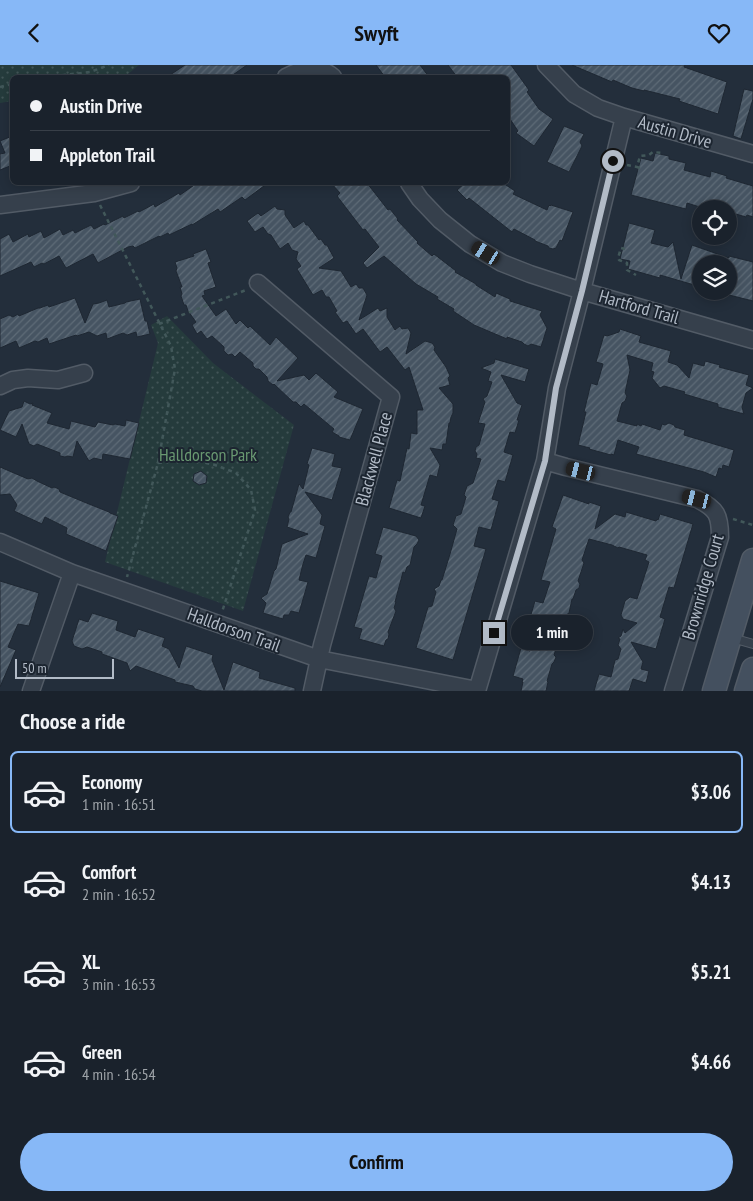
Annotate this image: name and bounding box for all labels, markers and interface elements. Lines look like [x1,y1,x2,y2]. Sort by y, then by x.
icon: back [20,19,48,47]
text: Swyft [354,19,399,47]
icon: heart [705,19,733,47]
text: Austin Drive [60,94,142,118]
street label: Austin Drive [636,110,715,153]
text: Appleton Trail [60,143,155,167]
route start [602,150,624,172]
map controls [692,200,737,300]
button: locate [692,200,737,245]
car [469,239,502,267]
button: layers [692,255,737,300]
street label: Hartford Trail [596,284,683,329]
street label: Blackwell Place [350,409,397,508]
park label: Halldorson Park [159,443,257,466]
car [564,460,597,482]
car [680,488,713,510]
street label: Brownridge Court [676,531,729,642]
street label: Halldorson Trail [184,602,285,657]
callout: 1 min [512,615,594,651]
route end [483,622,505,644]
text: 1 min [536,622,568,642]
scale bar [15,656,114,679]
text: 50 m [22,659,47,677]
text: Choose a ride [20,707,125,735]
icon: car [22,770,67,815]
text: Economy [82,770,142,794]
text: $3.06 [691,780,731,804]
text: 1 min · 16:51 [82,794,156,814]
icon: car [22,860,67,905]
text: Comfort [82,860,136,884]
text: $4.13 [691,870,731,894]
text: 2 min · 16:52 [82,884,156,904]
icon: car [22,950,67,995]
text: XL [82,950,100,974]
text: $5.21 [691,960,731,984]
text: 3 min · 16:53 [82,974,156,994]
icon: car [22,1040,67,1085]
text: Green [82,1040,122,1064]
text: $4.66 [691,1050,731,1074]
text: 4 min · 16:54 [82,1064,156,1084]
button: Confirm [20,1133,733,1191]

